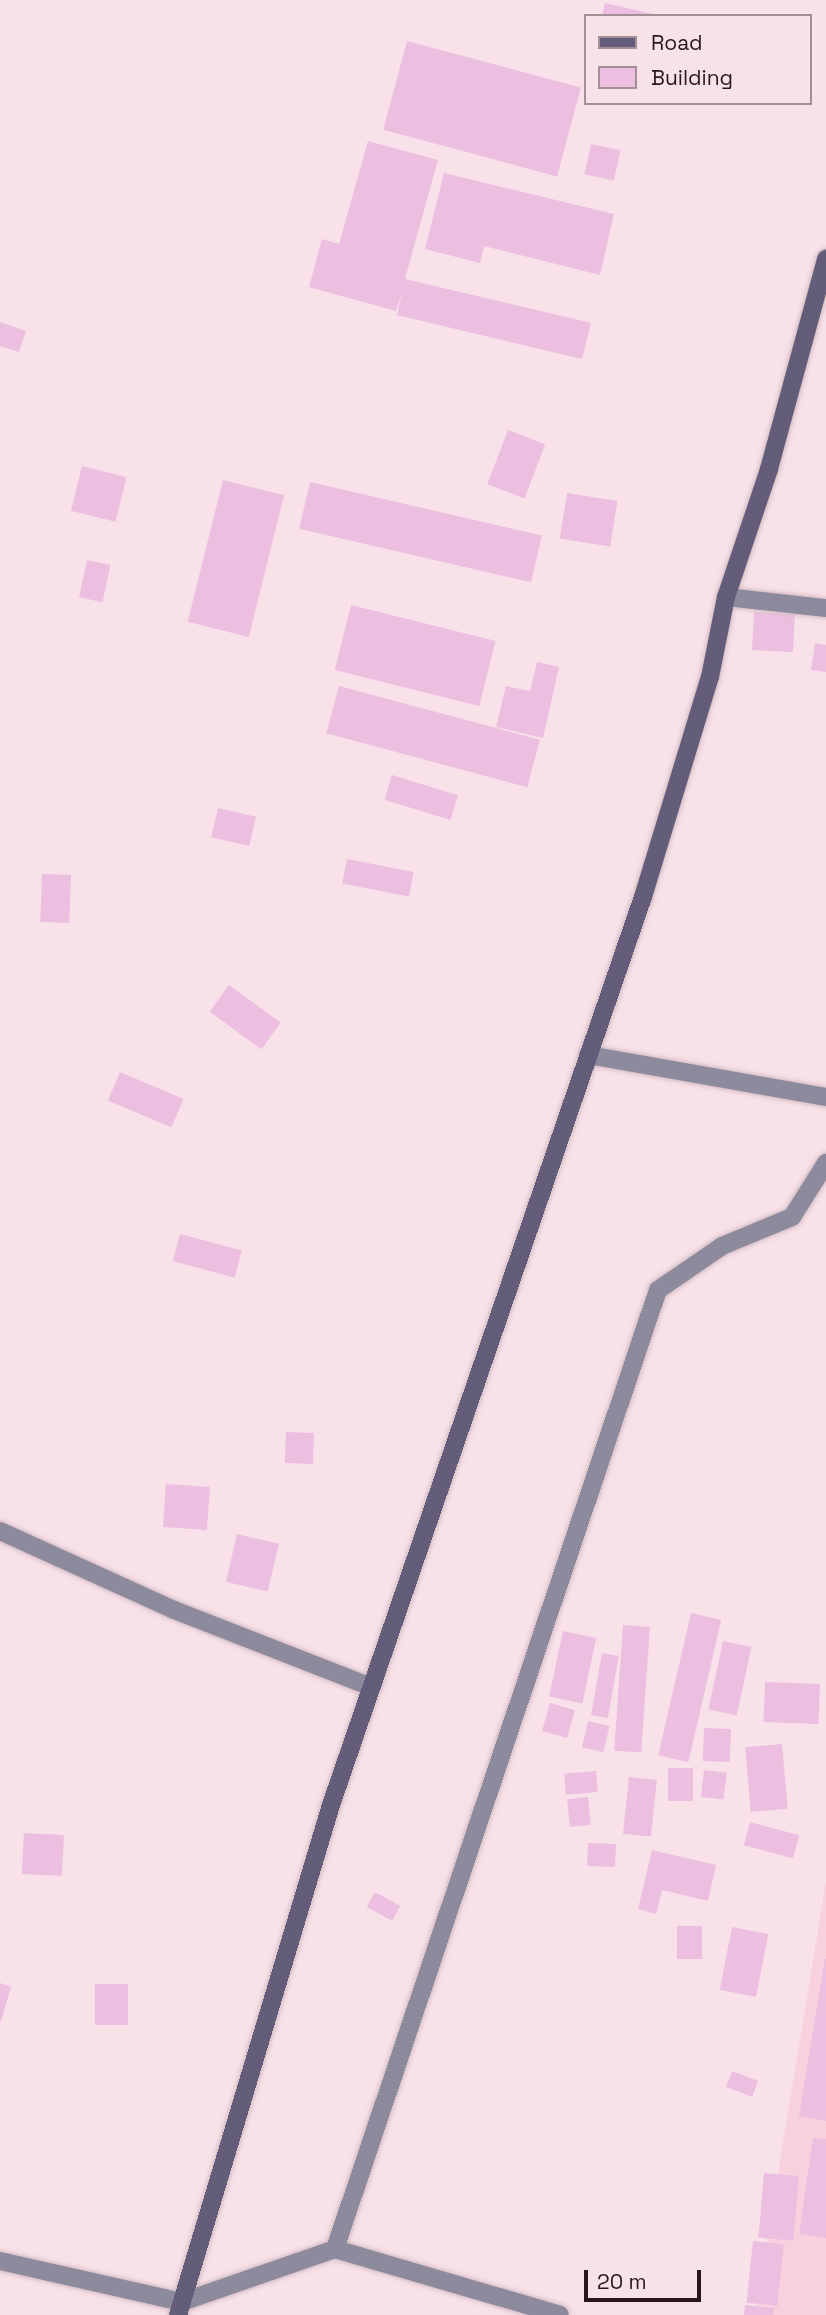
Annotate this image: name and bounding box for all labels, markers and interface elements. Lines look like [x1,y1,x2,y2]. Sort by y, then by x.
legend [584,14,812,105]
text: Road [651,29,703,56]
text: Building [651,64,733,91]
scale bar [588,2256,705,2300]
text: 20 m [597,2268,647,2295]

